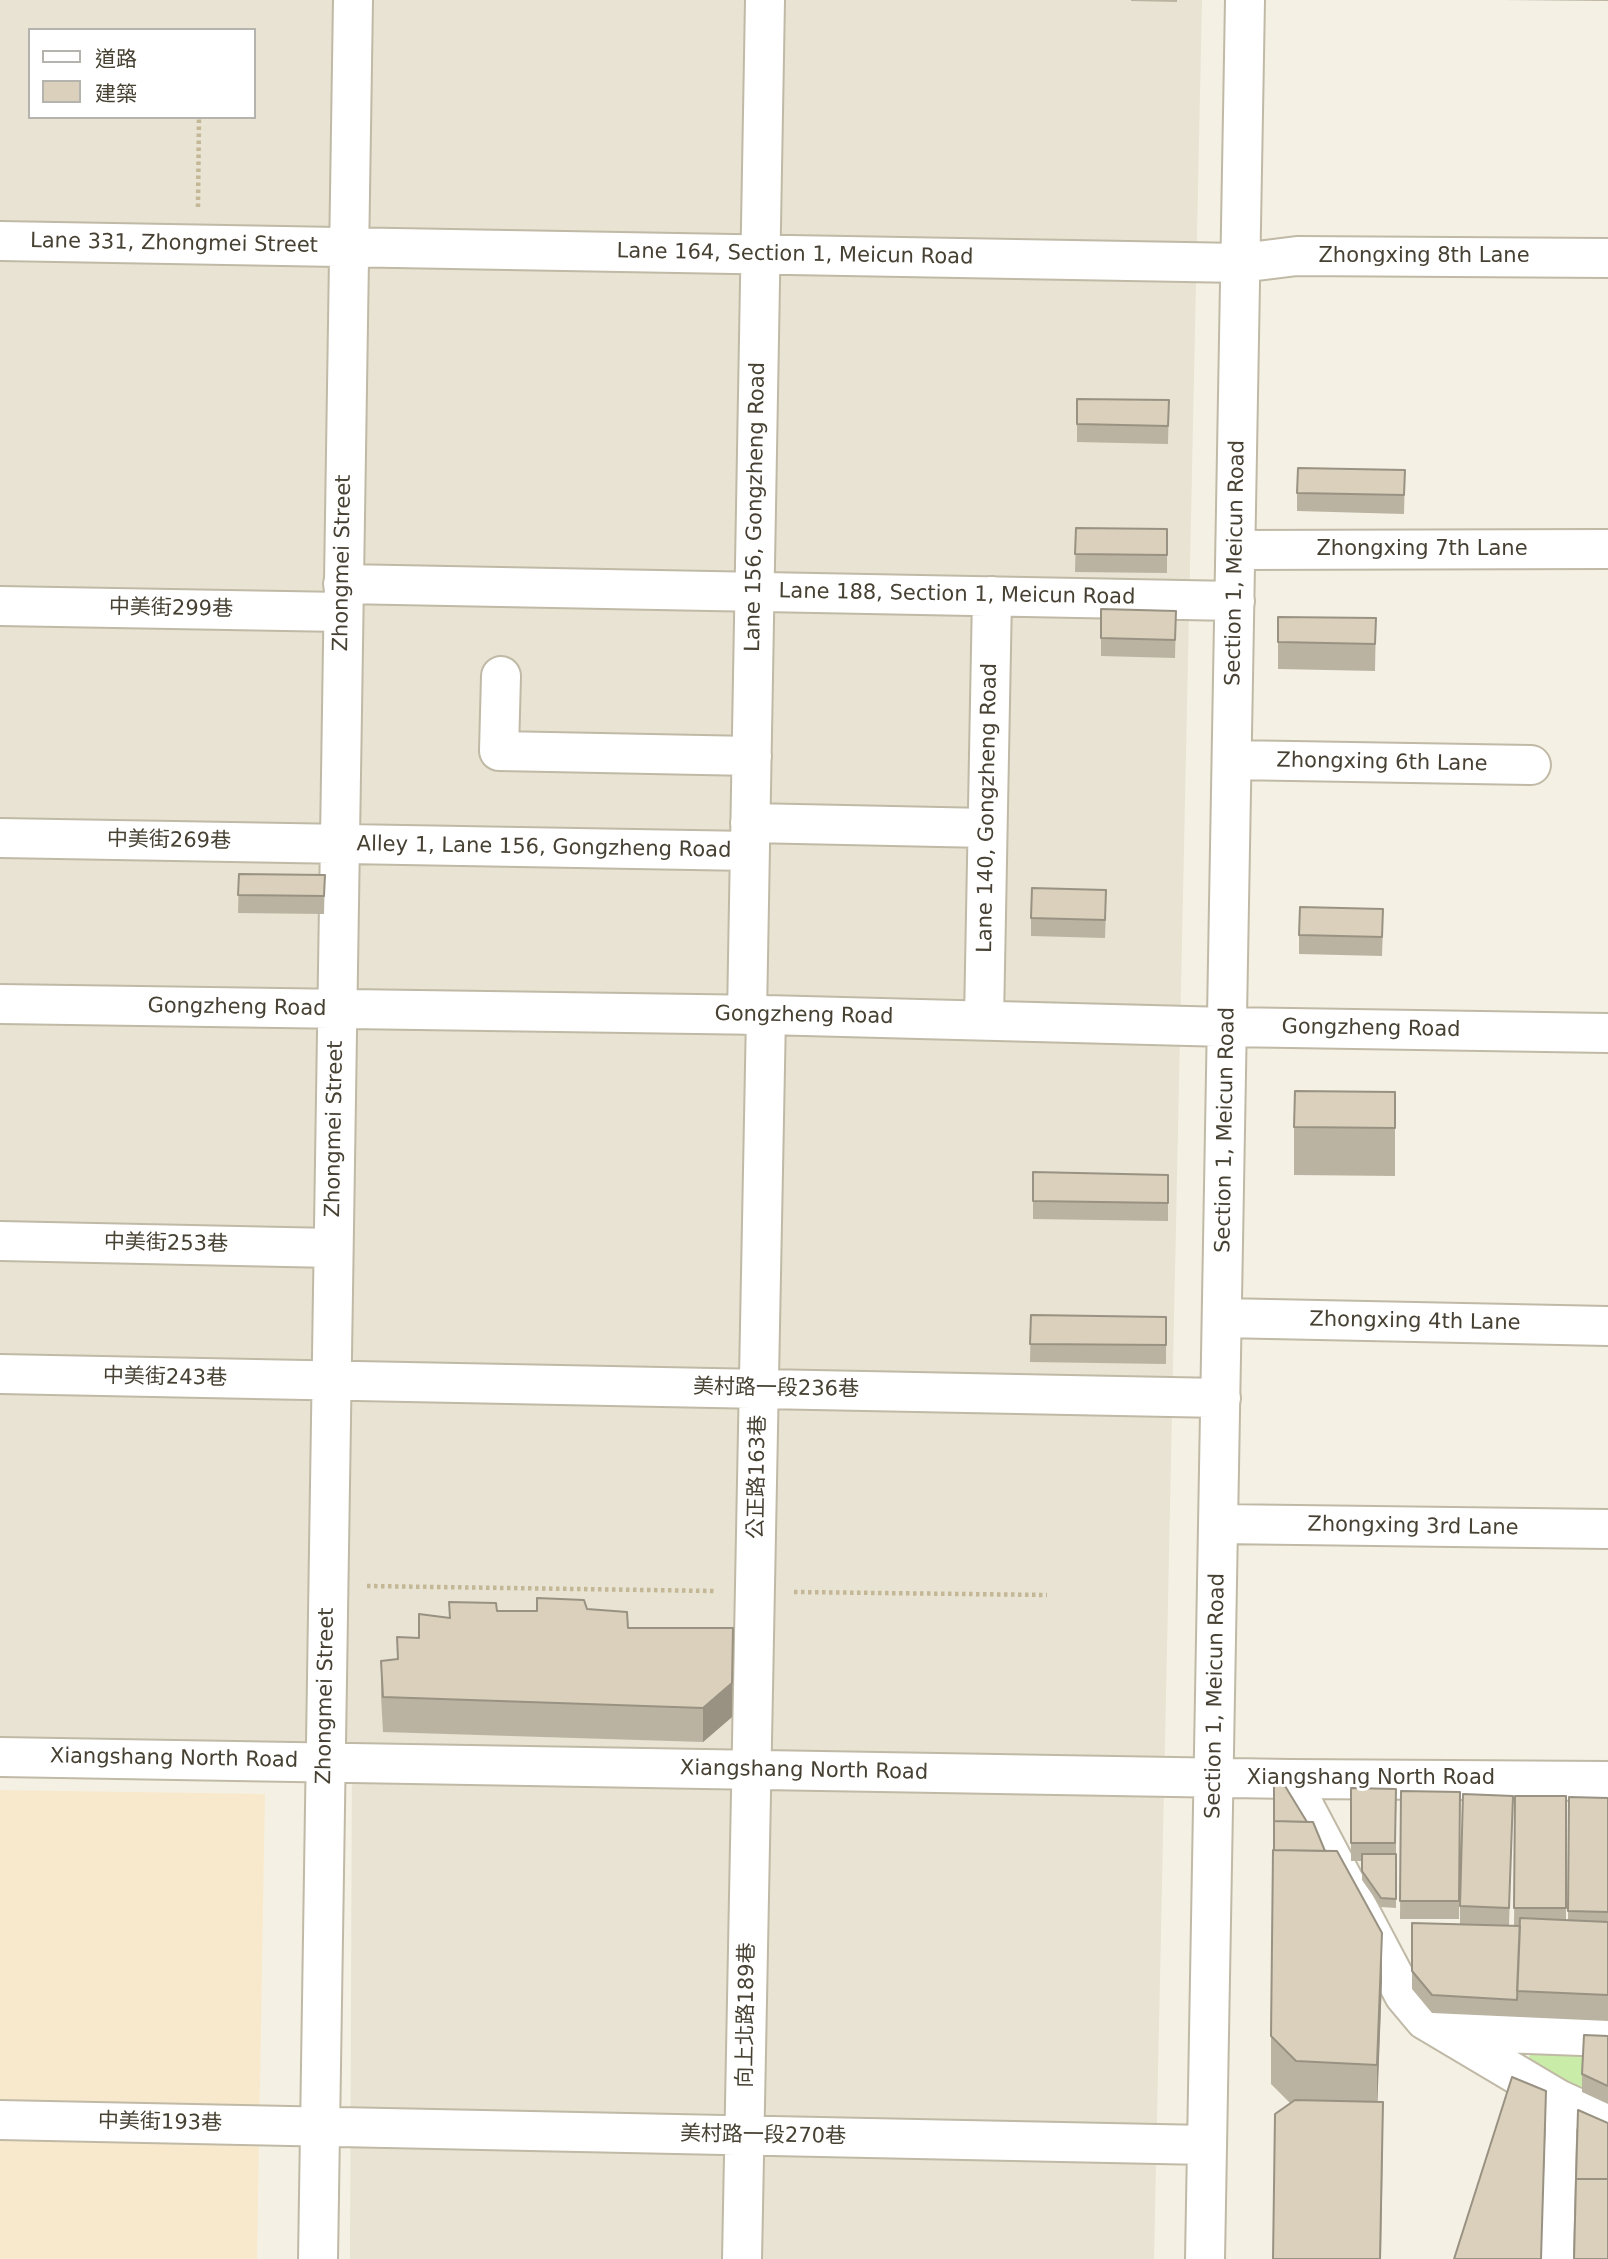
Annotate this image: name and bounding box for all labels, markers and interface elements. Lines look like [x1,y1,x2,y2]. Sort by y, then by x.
legend [28,28,256,119]
text: 道路 [95,47,137,71]
text: 建築 [95,82,137,106]
street label: Lane 331, Zhongmei Street [30,229,318,259]
street label: Lane 164, Section 1, Meicun Road [616,239,974,271]
street label: Zhongxing 8th Lane [1318,244,1530,270]
street label: Lane 156, Gongzheng Road [741,362,771,652]
street label: Section 1, Meicun Road [1221,440,1251,686]
street label: Zhongmei Street [329,474,357,652]
street label: Zhongxing 7th Lane [1316,537,1528,563]
street label: Lane 188, Section 1, Meicun Road [778,579,1136,611]
street label: 中美街299巷 [109,595,233,623]
street label: Lane 140, Gongzheng Road [973,663,1003,953]
street label: Zhongxing 6th Lane [1276,749,1488,777]
street label: 中美街269巷 [107,827,231,855]
street label: Alley 1, Lane 156, Gongzheng Road [356,832,732,864]
street label: Gongzheng Road [147,994,327,1022]
street label: Gongzheng Road [714,1002,894,1030]
street label: Section 1, Meicun Road [1211,1007,1241,1253]
street label: Gongzheng Road [1281,1015,1461,1043]
street label: Zhongmei Street [321,1040,349,1218]
street label: 中美街253巷 [104,1230,228,1258]
street label: Zhongxing 4th Lane [1309,1308,1521,1336]
street label: 中美街243巷 [103,1364,227,1392]
street label: 美村路一段236巷 [693,1375,859,1403]
street label: 公正路163巷 [744,1415,772,1539]
street label: Zhongxing 3rd Lane [1307,1513,1519,1541]
street label: Section 1, Meicun Road [1201,1573,1231,1819]
street label: Zhongmei Street [312,1607,340,1785]
street label: Xiangshang North Road [50,1744,298,1774]
street label: Xiangshang North Road [680,1756,928,1786]
street label: Xiangshang North Road [1247,1766,1495,1792]
street label: 向上北路189巷 [733,1942,761,2088]
street label: 中美街193巷 [98,2109,222,2137]
street label: 美村路一段270巷 [680,2122,846,2150]

